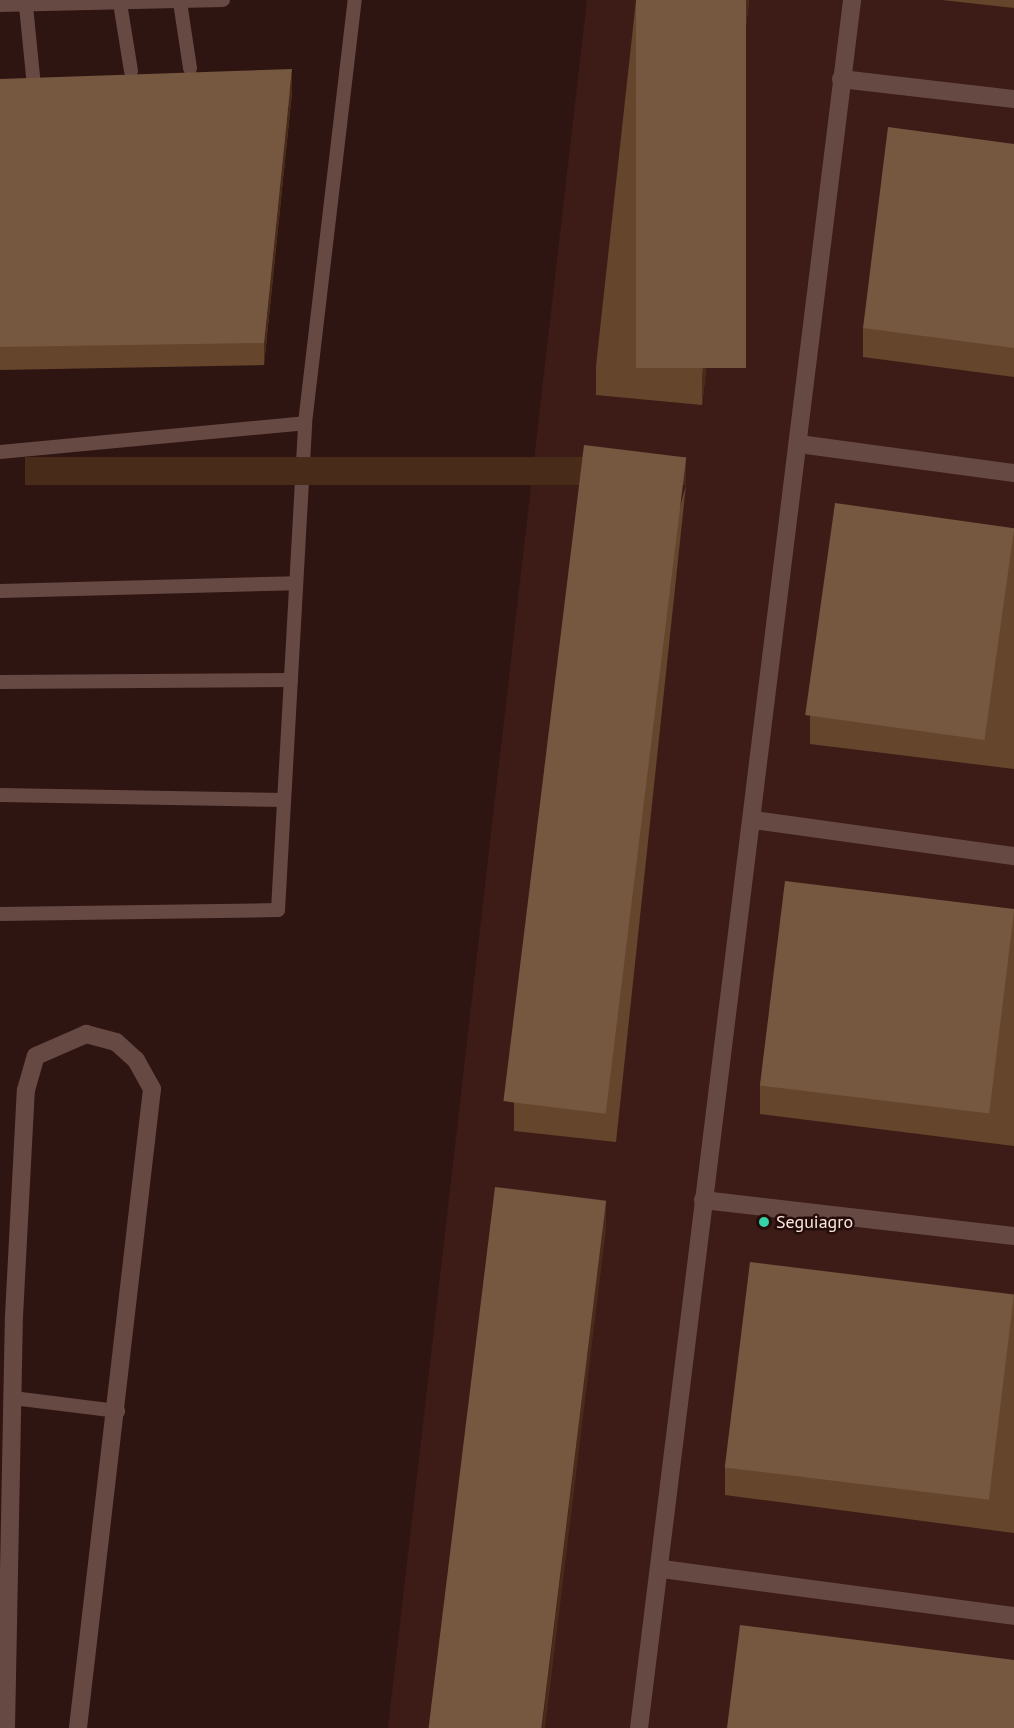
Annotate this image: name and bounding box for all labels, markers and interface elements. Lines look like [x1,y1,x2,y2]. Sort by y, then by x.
place label: Seguiagro [776,1211,853,1233]
marker: Seguiagro [757,1215,771,1229]

